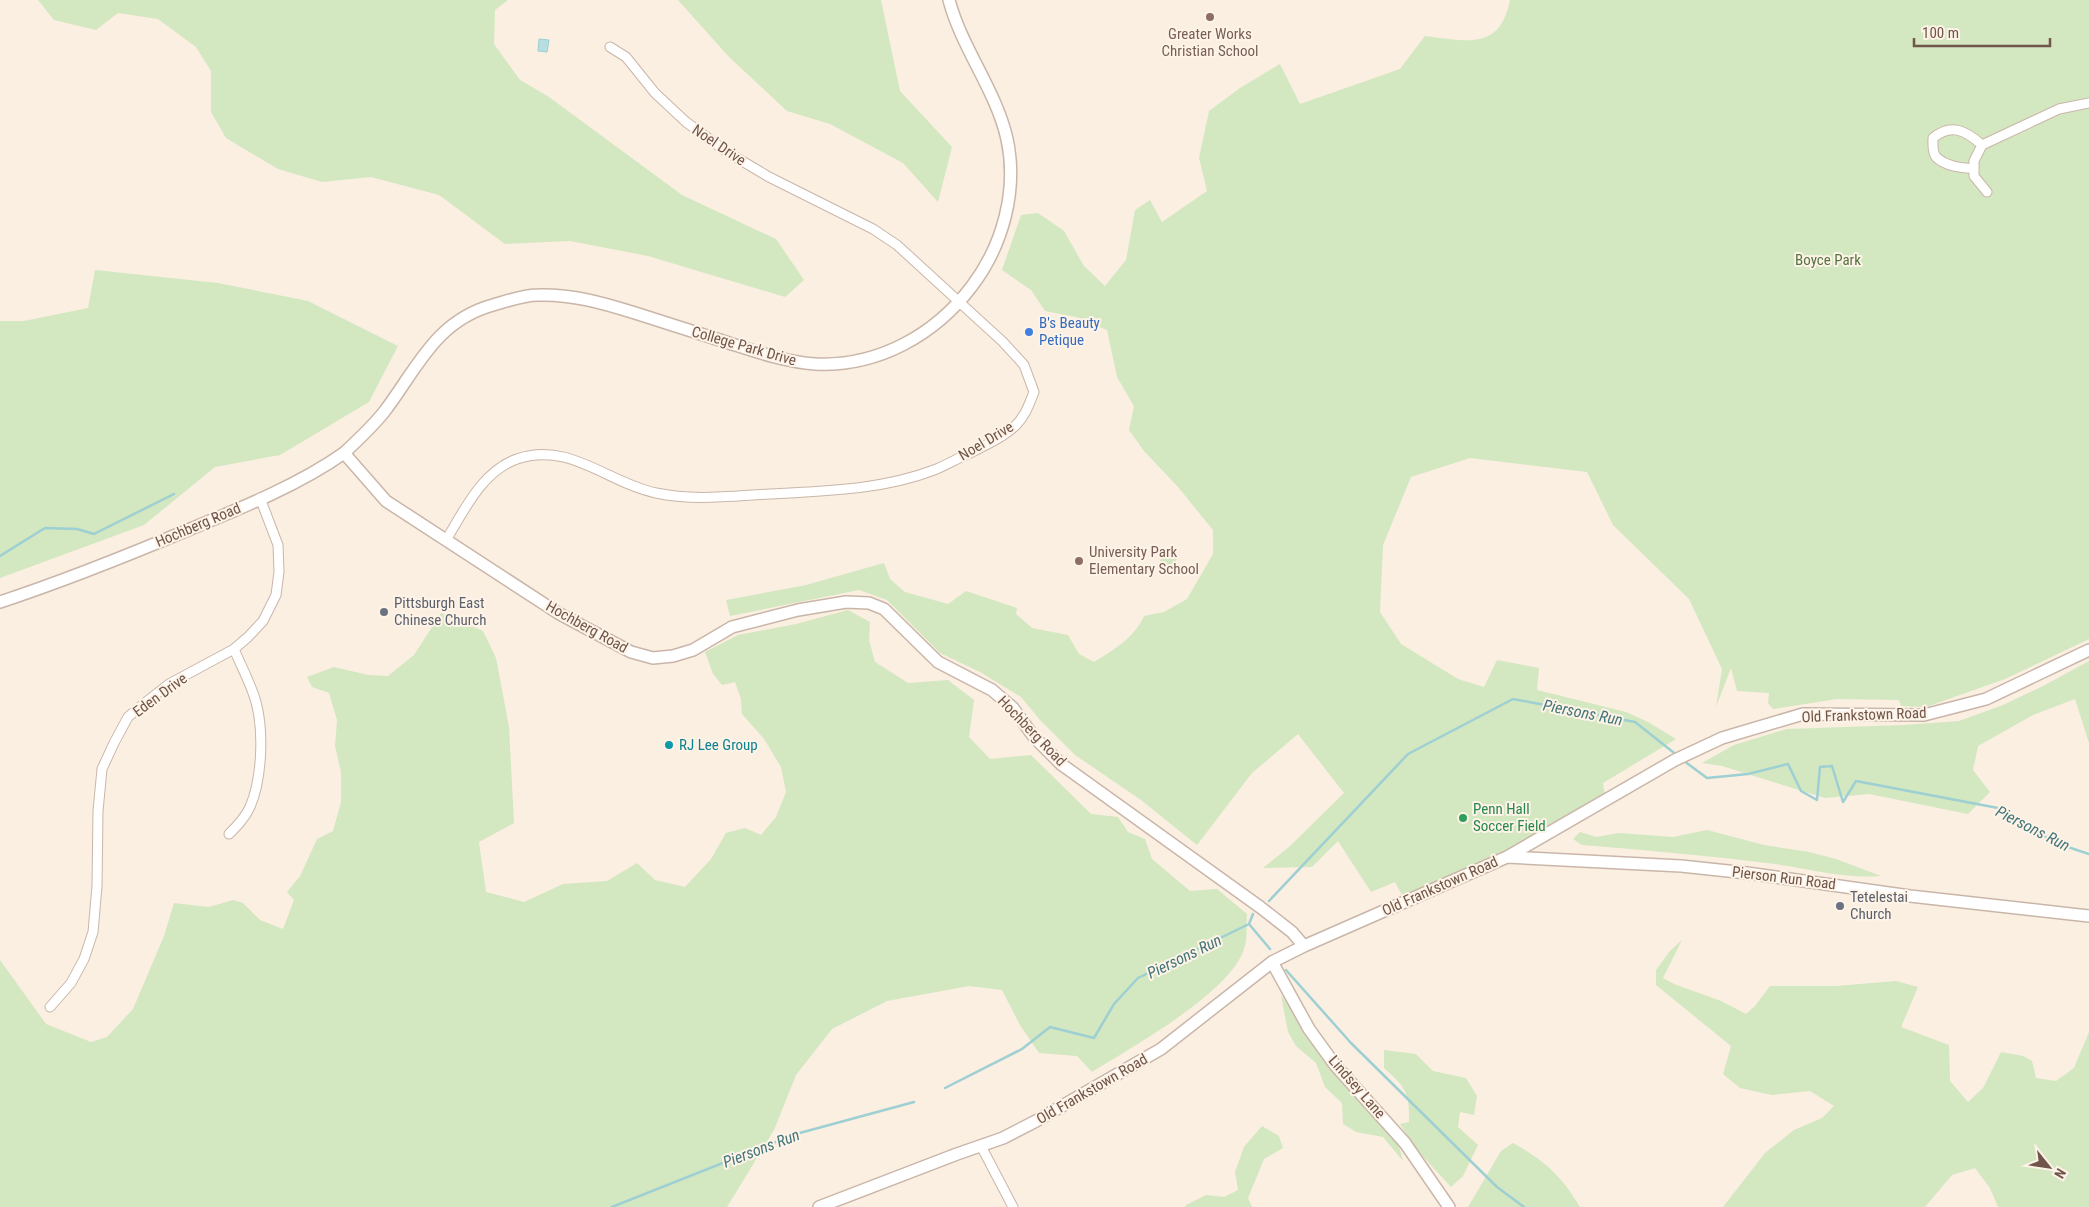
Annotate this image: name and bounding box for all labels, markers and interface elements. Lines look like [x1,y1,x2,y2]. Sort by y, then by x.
marker: Greater Works Christian School [1204,11,1216,23]
scale bar [1914,15,2050,47]
text: 100 m [1922,24,1959,42]
place label: Greater Works Christian School [1162,25,1258,60]
street label: Noel Drive [689,121,749,169]
park label: Boyce Park [1795,251,1861,269]
place label: B's Beauty Petique [1039,314,1100,349]
street label: College Park Drive [690,322,798,370]
marker: B's Beauty Petique [1023,326,1035,338]
street label: Noel Drive [955,418,1017,464]
street label: Hochberg Road [153,499,243,551]
place label: University Park Elementary School [1089,543,1199,578]
marker: University Park Elementary School [1073,555,1085,567]
place label: Pittsburgh East Chinese Church [394,594,486,629]
street label: Hochberg Road [543,597,631,657]
marker: Pittsburgh East Chinese Church [378,606,390,618]
street label: Eden Drive [129,669,191,721]
street label: Hochberg Road [994,692,1070,770]
water label: Piersons Run [1542,695,1624,729]
street label: Old Frankstown Road [1801,704,1927,726]
place label: RJ Lee Group [679,736,758,754]
marker: RJ Lee Group [663,739,675,751]
place label: Penn Hall Soccer Field [1473,800,1546,835]
water label: Piersons Run [1993,802,2073,855]
marker: Penn Hall Soccer Field [1457,812,1469,824]
street label: Old Frankstown Road [1379,852,1501,920]
street label: Pierson Run Road [1731,863,1837,893]
place label: Tetelestai Church [1850,888,1908,923]
marker: Tetelestai Church [1834,900,1846,912]
water label: Piersons Run [1144,930,1225,983]
street label: Old Frankstown Road [1033,1050,1151,1128]
street label: Lindsey Lane [1325,1052,1389,1122]
water label: Piersons Run [720,1125,802,1172]
north arrow [2024,1142,2074,1192]
text: N [2051,1166,2069,1181]

